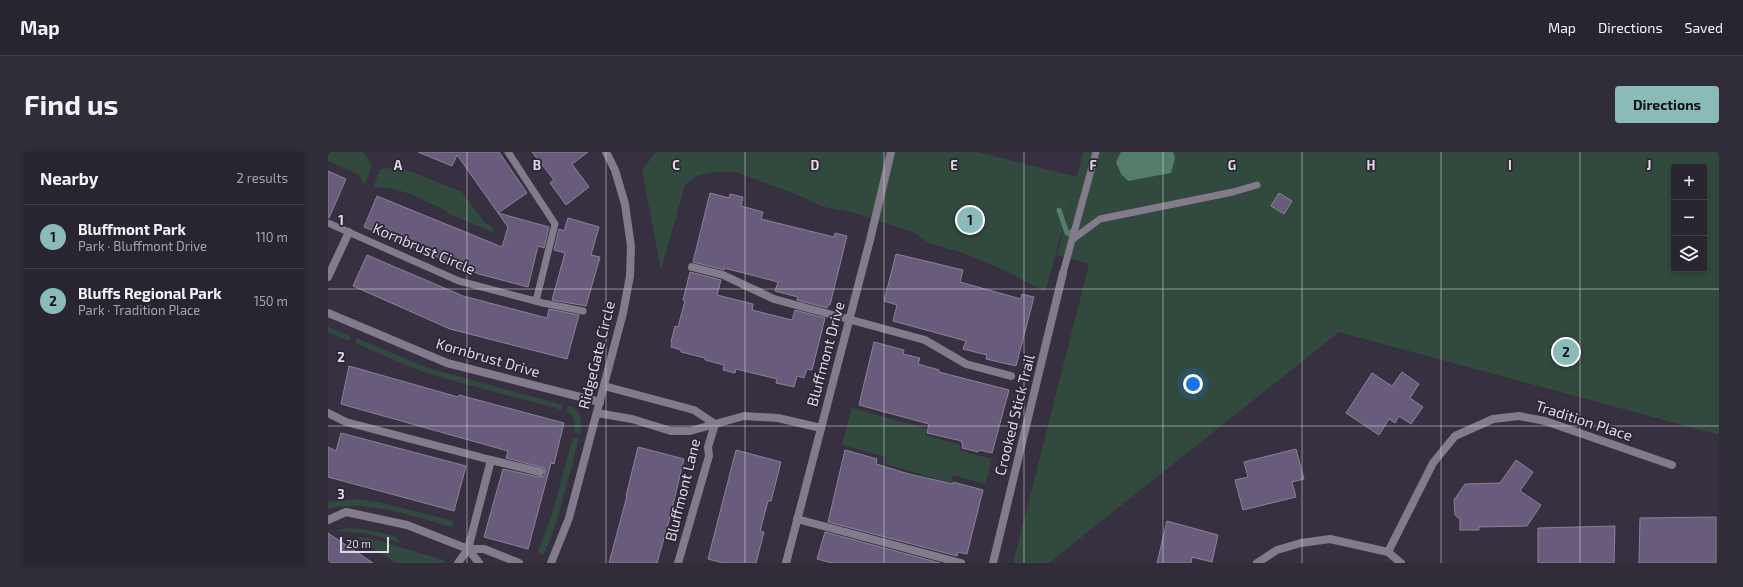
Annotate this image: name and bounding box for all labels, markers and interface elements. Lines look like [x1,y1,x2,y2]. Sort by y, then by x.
text: Map [20,16,60,39]
text: Map [1548,19,1576,36]
text: Directions [1598,19,1663,36]
text: Saved [1685,19,1723,36]
button: Directions [1615,86,1719,123]
text: Find us [24,87,118,121]
text: A [394,157,403,173]
text: B [533,157,541,173]
text: C [672,157,680,173]
text: D [811,157,820,173]
text: E [950,157,958,173]
text: F [1089,157,1097,173]
text: G [1228,157,1236,173]
text: H [1367,157,1376,173]
text: I [1508,157,1512,173]
text: J [1647,157,1651,173]
map controls [1671,164,1707,272]
button: + [1671,164,1707,200]
text: Nearby [40,168,98,188]
text: 2 results [236,170,288,186]
button: − [1671,200,1707,236]
pin: 1 [957,205,983,235]
text: 1 [338,212,344,228]
street label: Kornbrust Circle [370,218,478,278]
text: Bluffmont Park [78,220,186,238]
text: 1 [50,229,56,245]
text: 110 m [256,229,288,245]
button: layers [1671,236,1707,272]
text: Park · Bluffmont Drive [78,238,207,254]
text: Bluffs Regional Park [78,284,222,302]
text: 2 [49,293,57,309]
text: 150 m [254,293,288,309]
street label: RidgeGate Circle [574,299,618,411]
street label: Bluffmont Drive [802,299,848,408]
text: Park · Tradition Place [78,302,200,318]
street label: Kornbrust Drive [434,334,542,380]
pin: 2 [1553,337,1579,367]
text: 2 [337,349,345,365]
street label: Crooked Stick Trail [990,352,1038,477]
your location [1183,374,1203,394]
street label: Tradition Place [1534,396,1635,444]
street label: Bluffmont Lane [661,437,703,543]
text: 3 [337,486,345,502]
scale bar [340,535,389,554]
text: 20 m [346,537,371,550]

